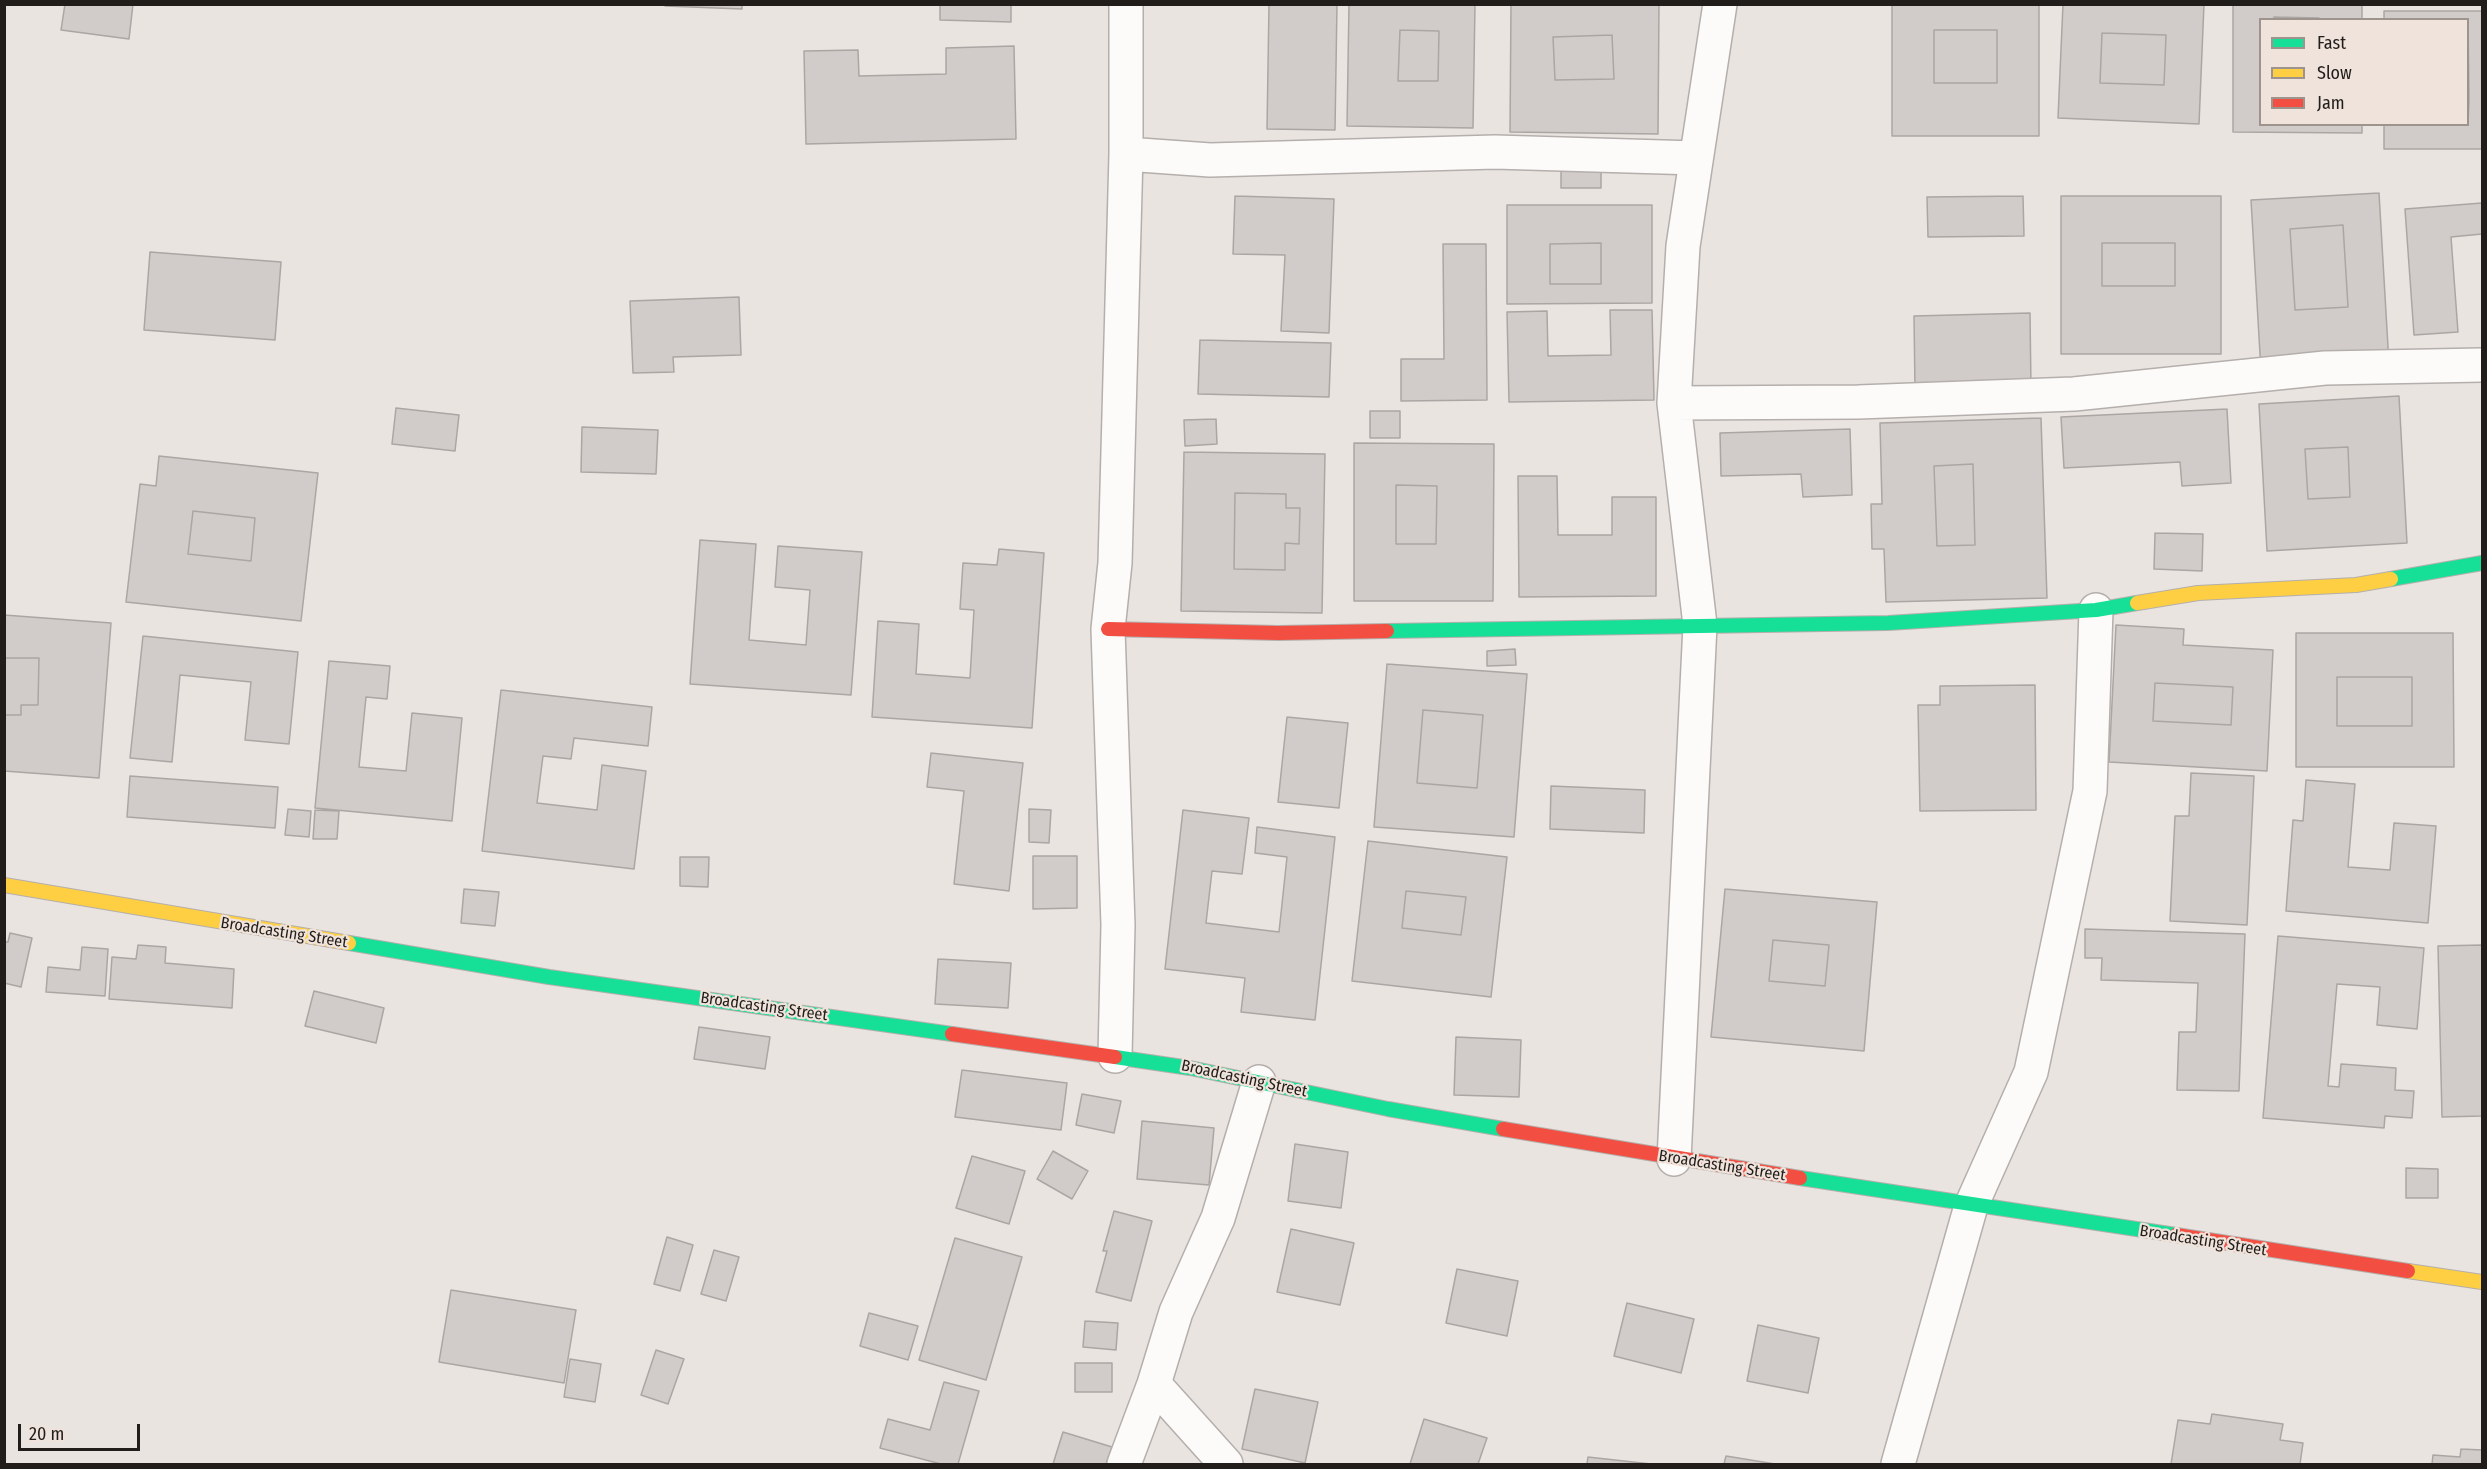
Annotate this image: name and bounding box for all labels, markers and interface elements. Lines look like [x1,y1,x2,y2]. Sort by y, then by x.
legend [2259,18,2469,126]
text: Fast [2317,32,2346,54]
text: Slow [2317,62,2352,84]
text: Jam [2317,92,2345,114]
street label: Broadcasting Street [219,913,349,953]
street label: Broadcasting Street [699,989,829,1025]
street label: Broadcasting Street [1179,1056,1309,1102]
street label: Broadcasting Street [1657,1146,1787,1186]
street label: Broadcasting Street [2138,1221,2268,1261]
scale bar [21,1412,142,1450]
text: 20 m [29,1423,64,1445]

